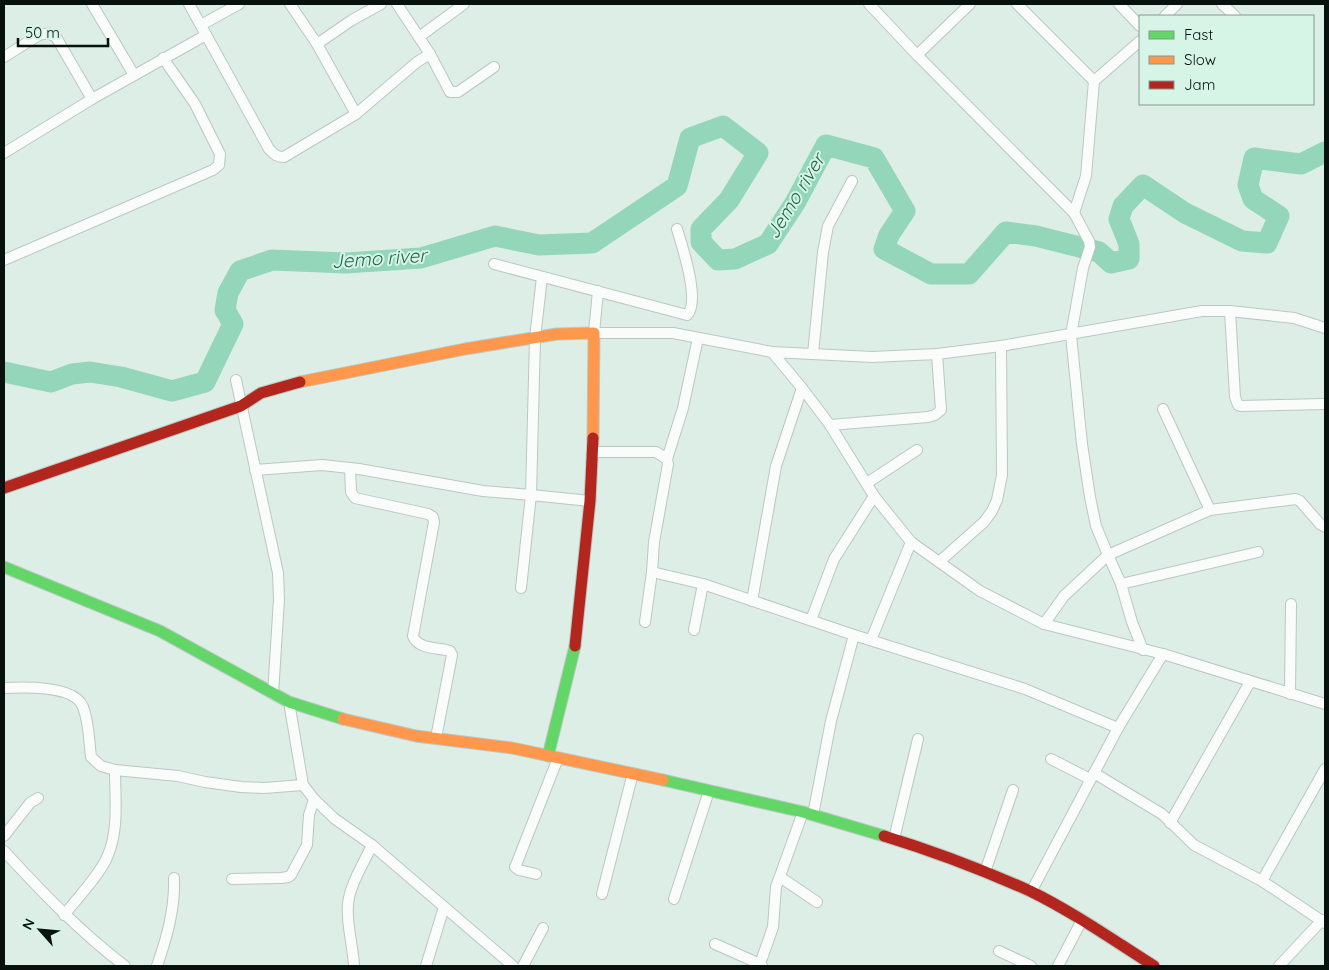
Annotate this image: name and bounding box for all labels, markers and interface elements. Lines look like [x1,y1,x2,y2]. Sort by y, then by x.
scale bar [18,15,108,47]
legend [1139,15,1314,105]
text: 50 m [25,23,60,42]
text: Fast [1184,25,1213,44]
text: Slow [1184,50,1216,69]
text: Jam [1184,75,1215,94]
water label: Jemo river [760,147,831,243]
water label: Jemo river [331,243,430,273]
north arrow [15,905,65,955]
text: N [18,915,39,933]

